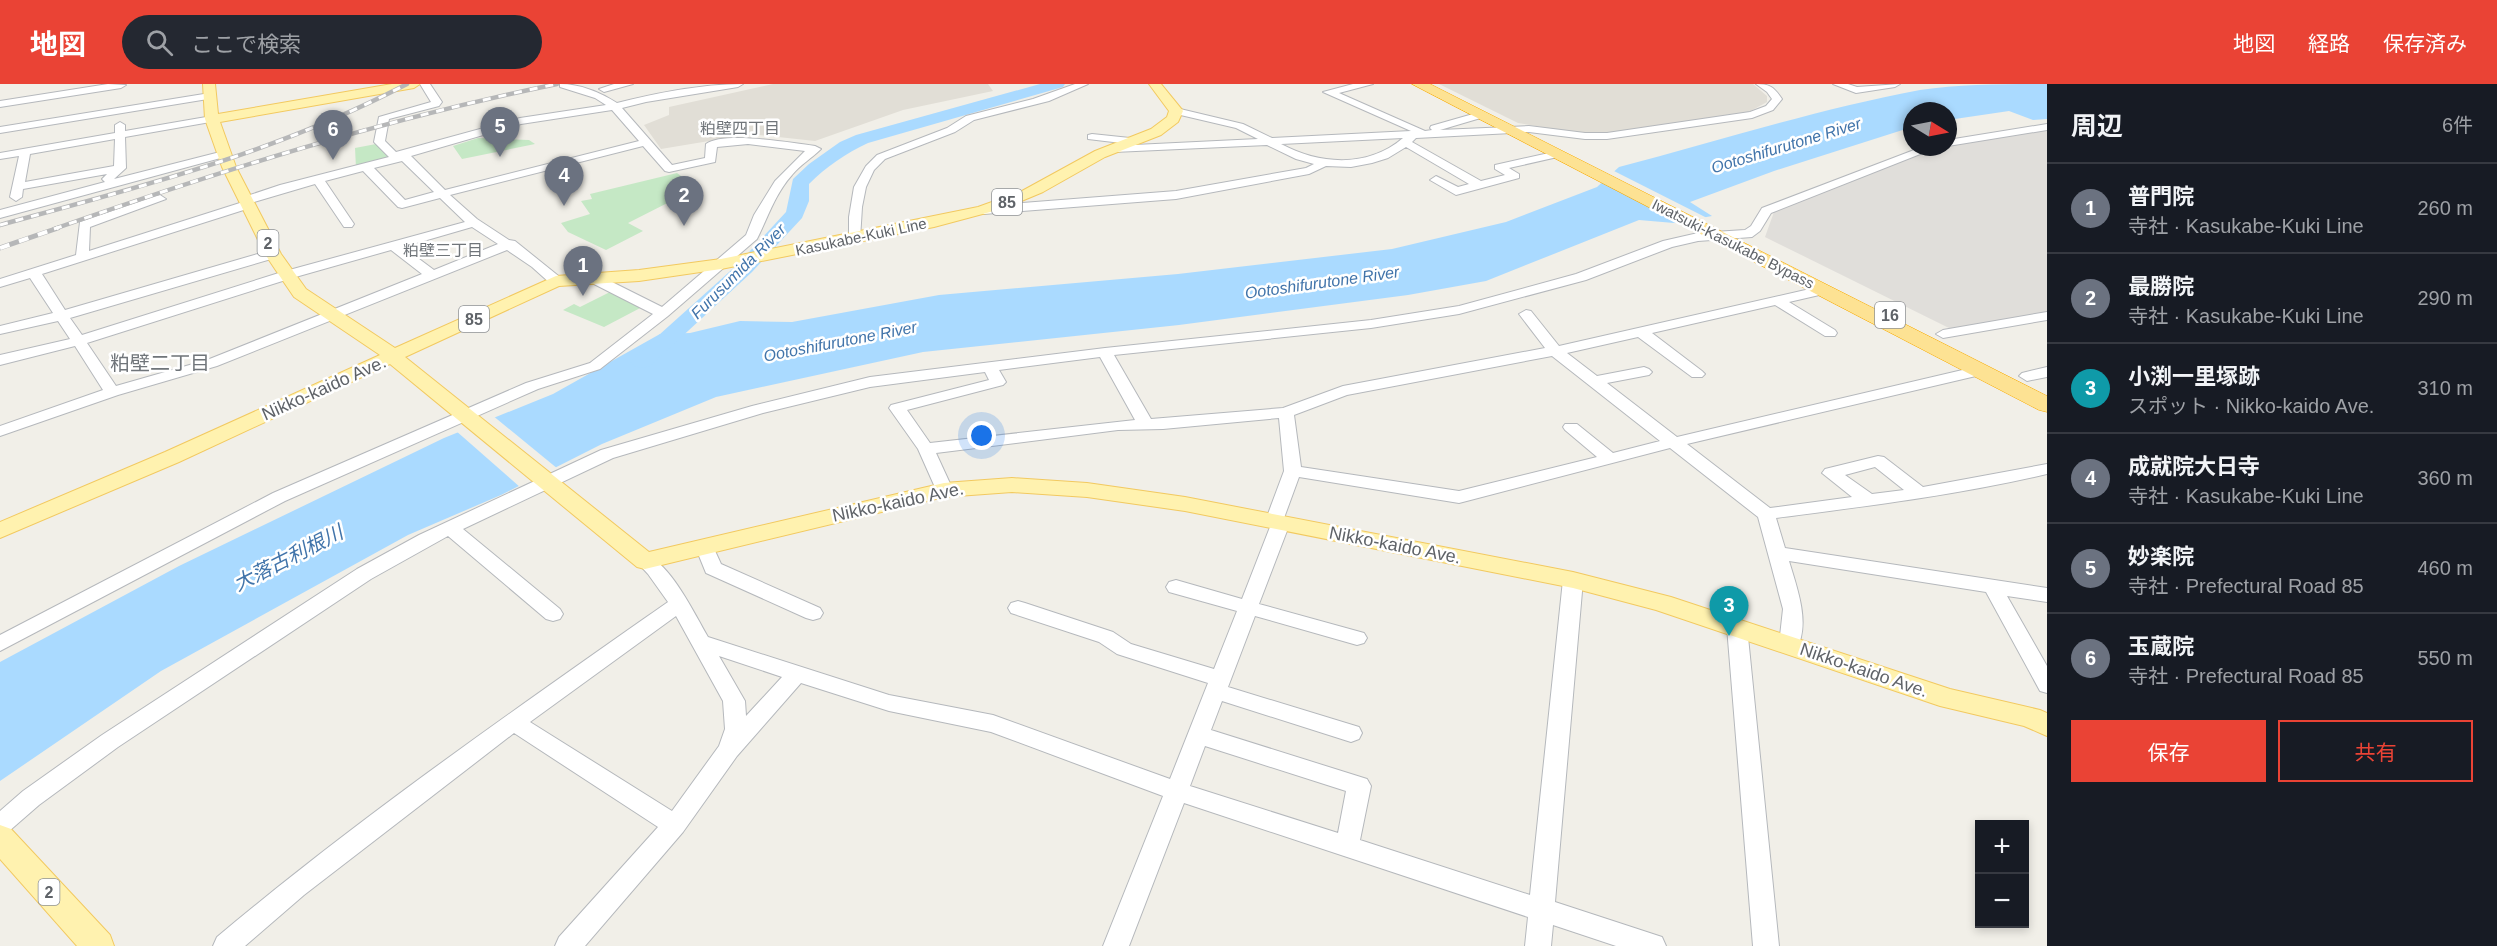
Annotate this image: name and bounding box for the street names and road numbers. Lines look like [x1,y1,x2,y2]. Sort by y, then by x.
road number: 85 [992,189,1022,215]
street label: Iwatsuki-Kasukabe Bypass [1650,195,1817,292]
street label: Kasukabe-Kuki Line [794,214,928,259]
road number: 2 [258,230,278,256]
road number: 16 [1875,302,1905,328]
road number: 85 [459,306,489,332]
street label: Nikko-kaido Ave. [259,352,389,424]
street label: Nikko-kaido Ave. [831,478,965,526]
street label: Nikko-kaido Ave. [1327,522,1463,568]
street label: Nikko-kaido Ave. [1798,639,1930,701]
road number: 2 [38,879,60,905]

